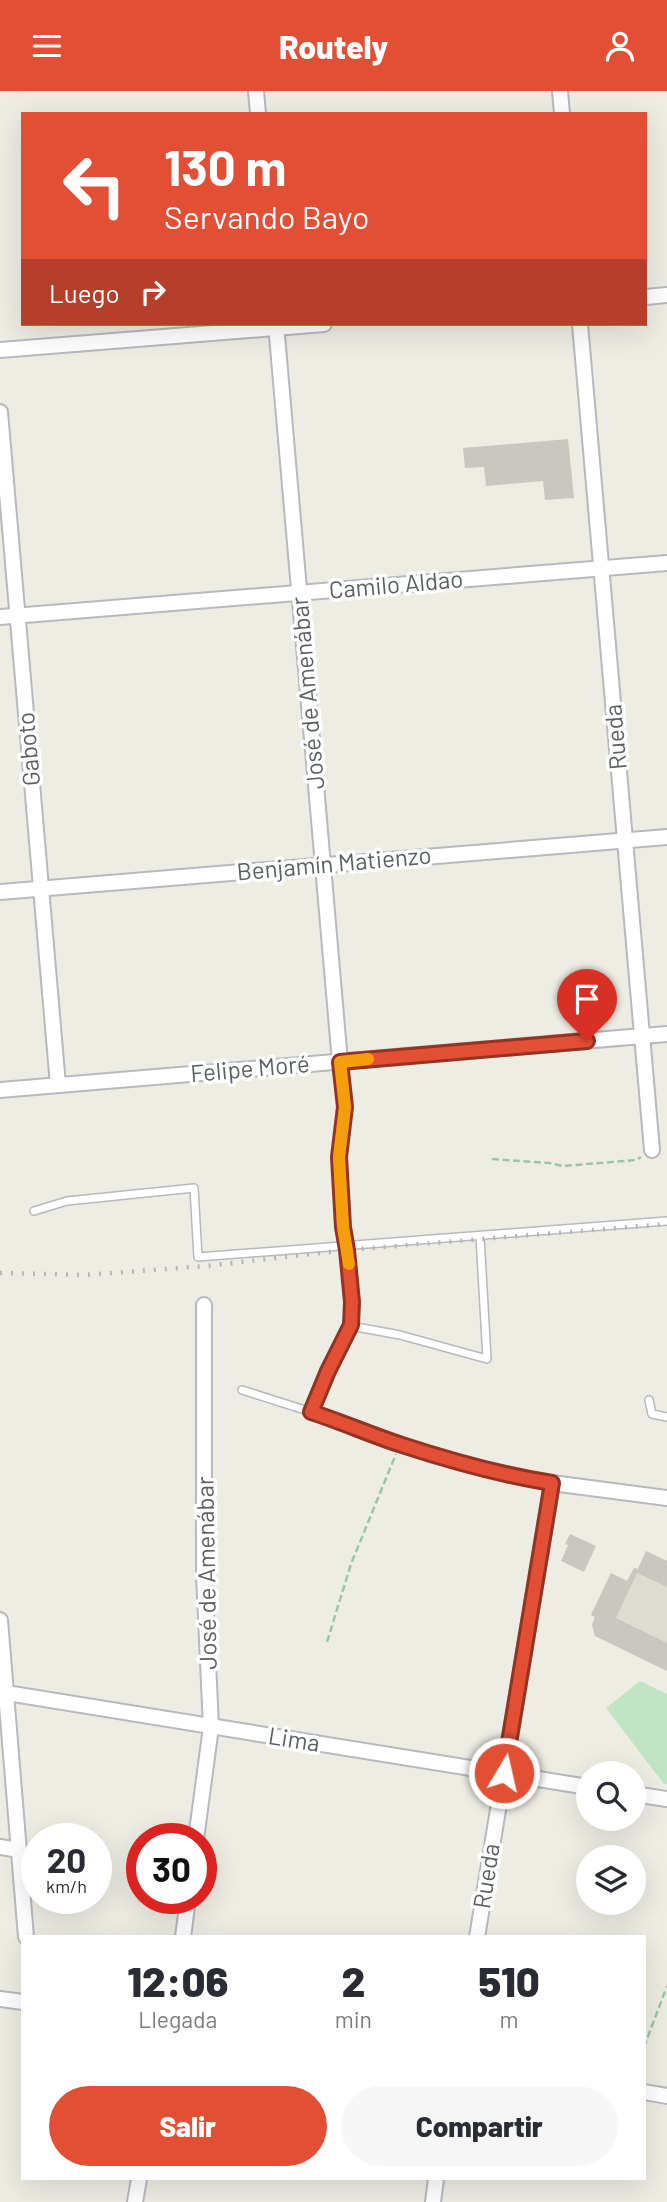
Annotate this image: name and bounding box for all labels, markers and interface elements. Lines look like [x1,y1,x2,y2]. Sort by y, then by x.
icon: menu [28,27,66,65]
text: Routely [279,27,388,65]
icon: person [601,27,639,65]
text: 130 m [164,137,286,196]
icon: left [49,140,140,231]
text: Servando Bayo [164,197,370,235]
icon: right [134,273,172,311]
text: Luego [49,277,120,308]
street label: Camilo Aldao [328,563,464,604]
street label: José de Amenábar [284,595,329,791]
street label: Rueda [597,703,632,771]
street label: Gaboto [10,711,45,787]
street label: Benjamín Matienzo [235,840,432,885]
pin [557,969,617,1041]
icon: arrive [568,980,606,1018]
street label: Felipe Moré [189,1048,311,1087]
street label: José de Amenábar [189,1476,222,1670]
street label: Lima [266,1720,322,1757]
position arrow [467,1736,541,1810]
map controls [576,1761,646,1915]
button: search [576,1761,646,1831]
speed limit sign: 30 [126,1823,217,1914]
text: 20 [47,1838,86,1880]
street label: Rueda [466,1841,505,1910]
button: layers [576,1845,646,1915]
text: km/h [46,1875,87,1897]
text: 12:06 [127,1955,228,2005]
text: 2 [341,1955,365,2005]
text: 510 [478,1955,540,2005]
text: Llegada [138,2005,217,2033]
text: min [335,2005,372,2033]
text: m [499,2005,518,2033]
button: Salir [49,2086,327,2166]
button: Compartir [341,2086,618,2166]

